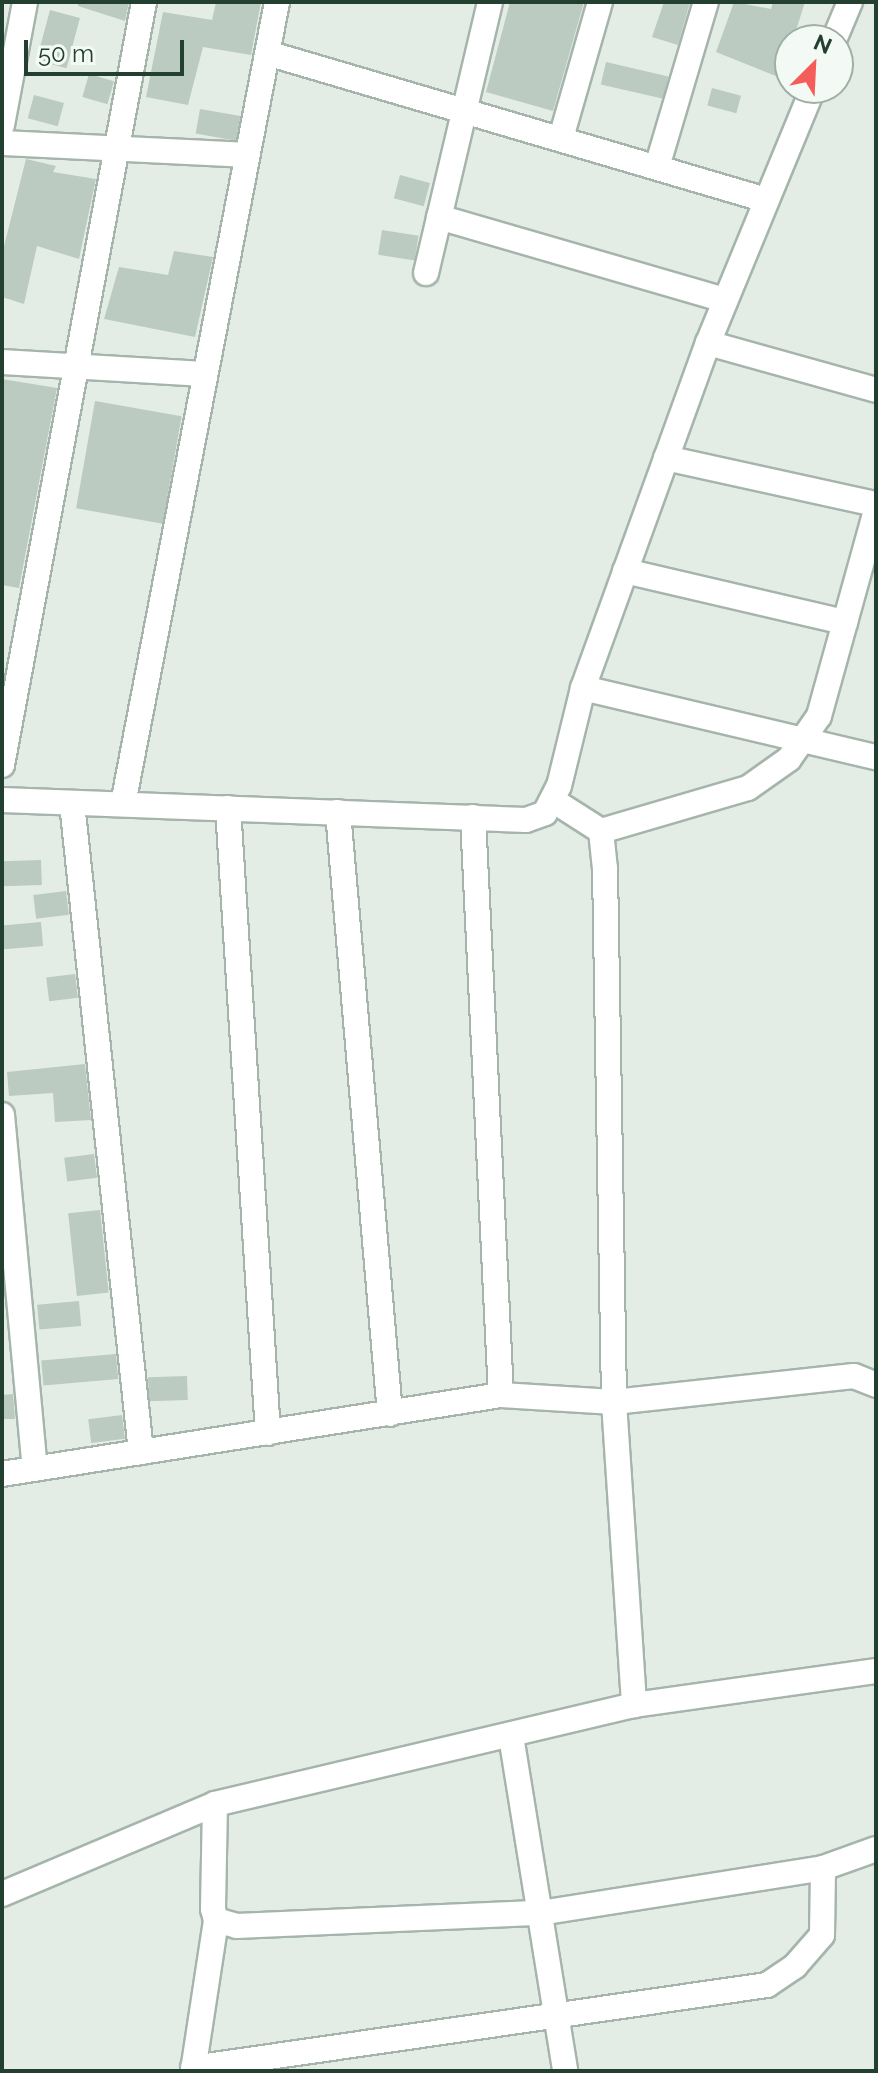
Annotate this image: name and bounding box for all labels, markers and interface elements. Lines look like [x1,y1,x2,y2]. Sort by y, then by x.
scale bar [28,24,188,74]
north arrow [774,24,854,104]
text: N [810,29,836,59]
text: 50 m [38,39,94,68]

